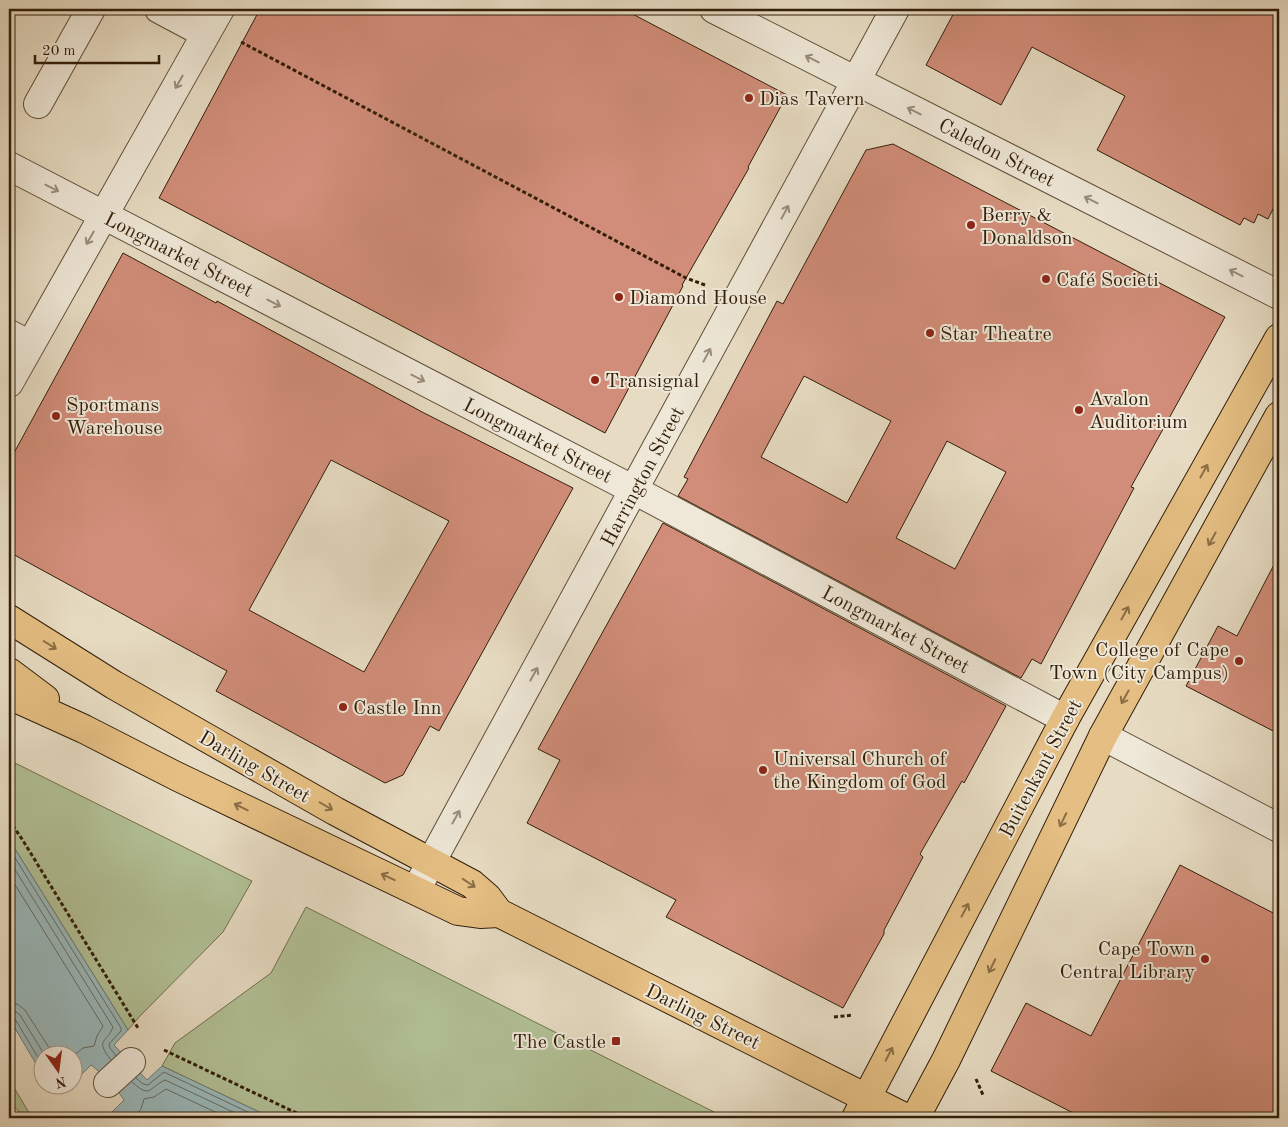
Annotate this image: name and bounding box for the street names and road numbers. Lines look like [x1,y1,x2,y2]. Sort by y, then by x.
street label: Caledon Street [935,116,1057,192]
street label: Longmarket Street [100,210,256,302]
street label: Longmarket Street [459,396,615,488]
street label: Harrington Street [598,404,689,550]
street label: Longmarket Street [818,583,972,678]
street label: Buitenkant Street [997,696,1087,841]
street label: Darling Street [195,728,313,808]
street label: Darling Street [642,981,763,1054]

